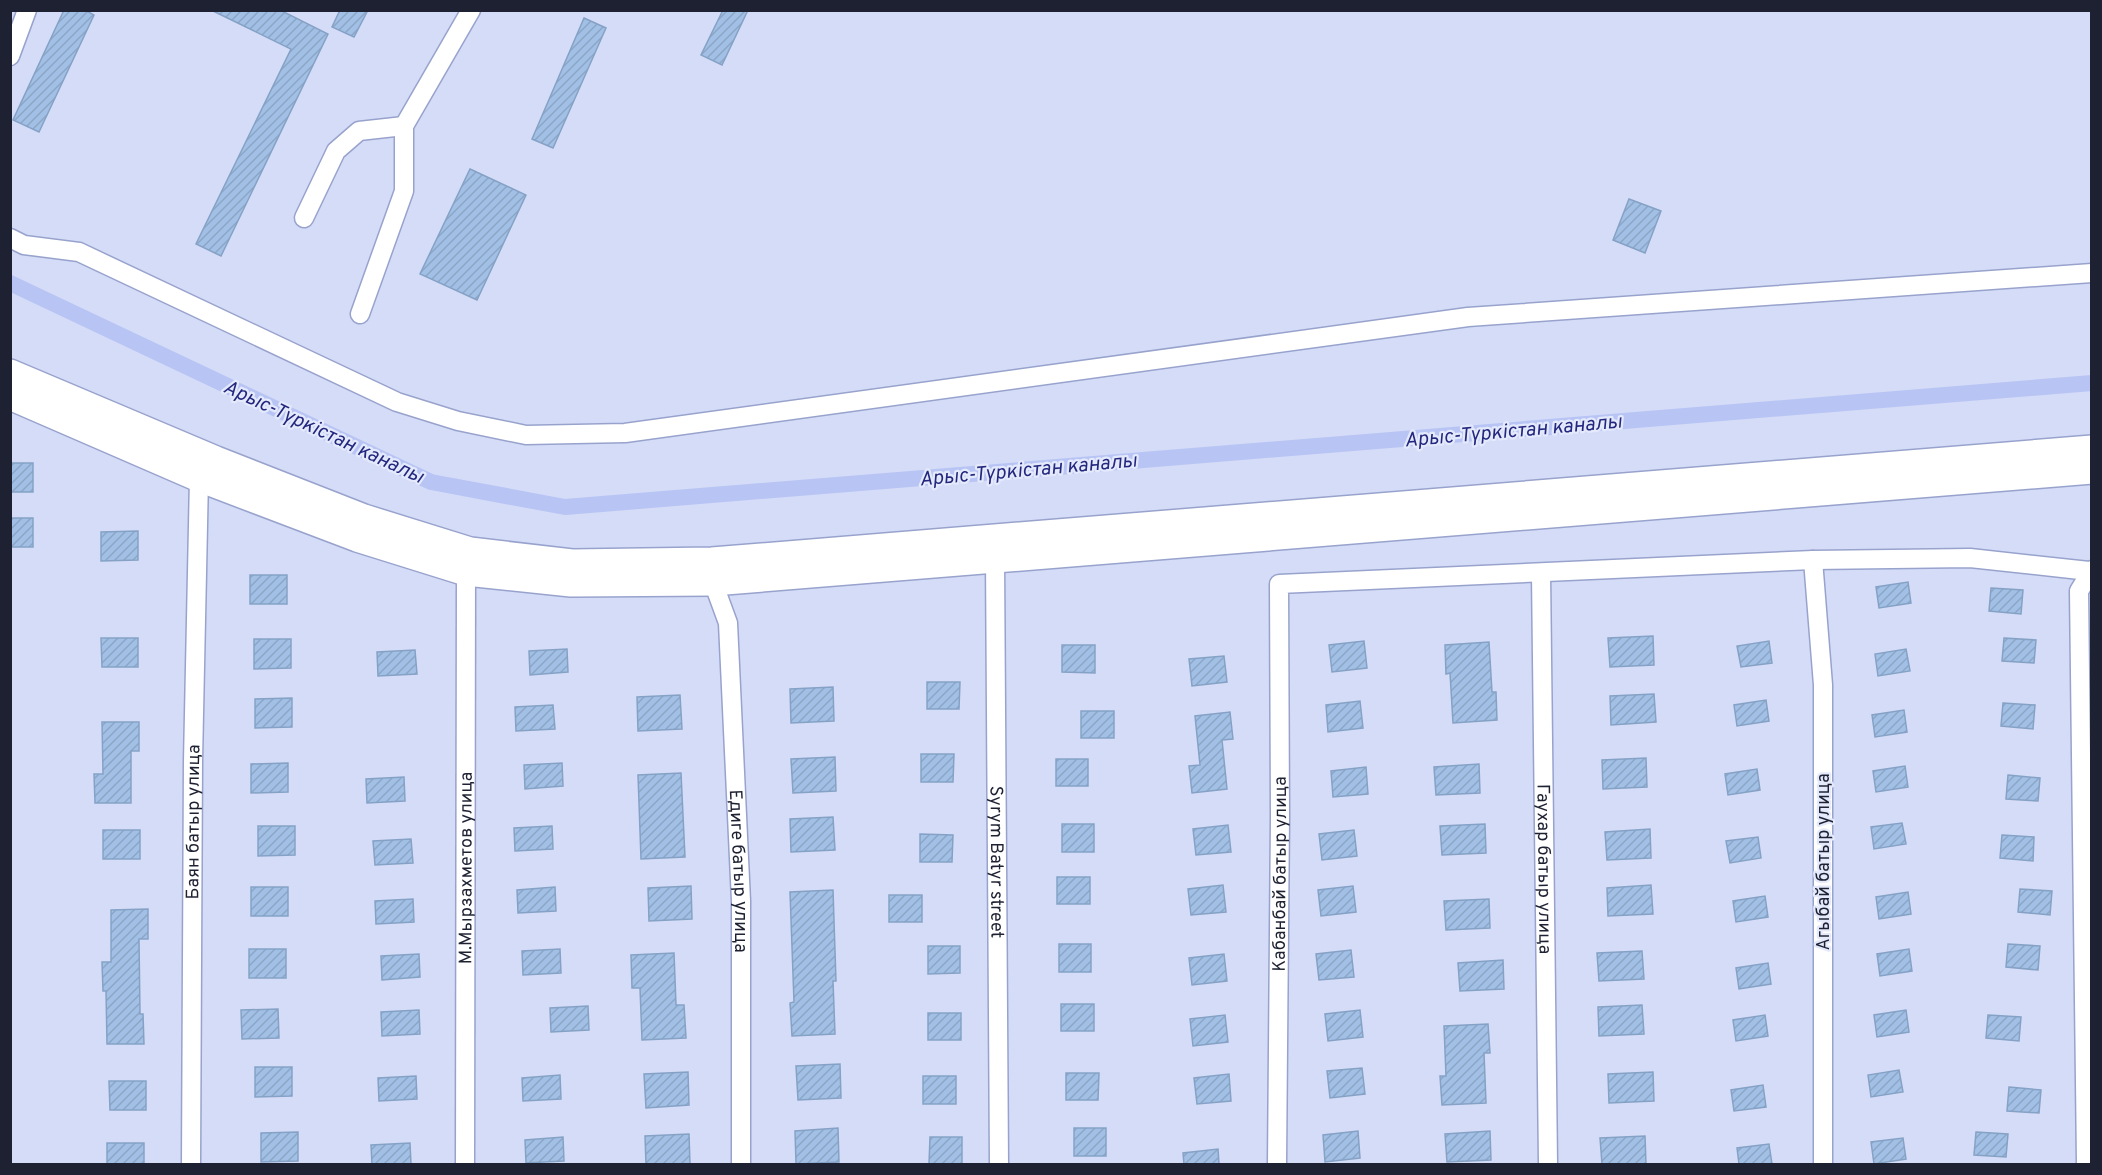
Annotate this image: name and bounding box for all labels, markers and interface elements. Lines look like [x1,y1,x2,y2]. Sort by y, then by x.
water label: Арыс-Түркістан каналы [219,375,428,491]
water label: Арыс-Түркістан каналы [1403,409,1624,454]
water label: Арыс-Түркістан каналы [918,448,1139,493]
street label: Баян батыр улица [182,744,206,900]
street label: М.Мырзахметов улица [455,772,479,964]
street label: Агыбай батыр улица [1813,773,1836,951]
street label: Кабанбай батыр улица [1269,776,1293,972]
street label: Гаухар батыр улица [1530,784,1556,954]
street label: Syrym Batyr street [983,786,1008,938]
street label: Едиге батыр улица [723,789,751,953]

